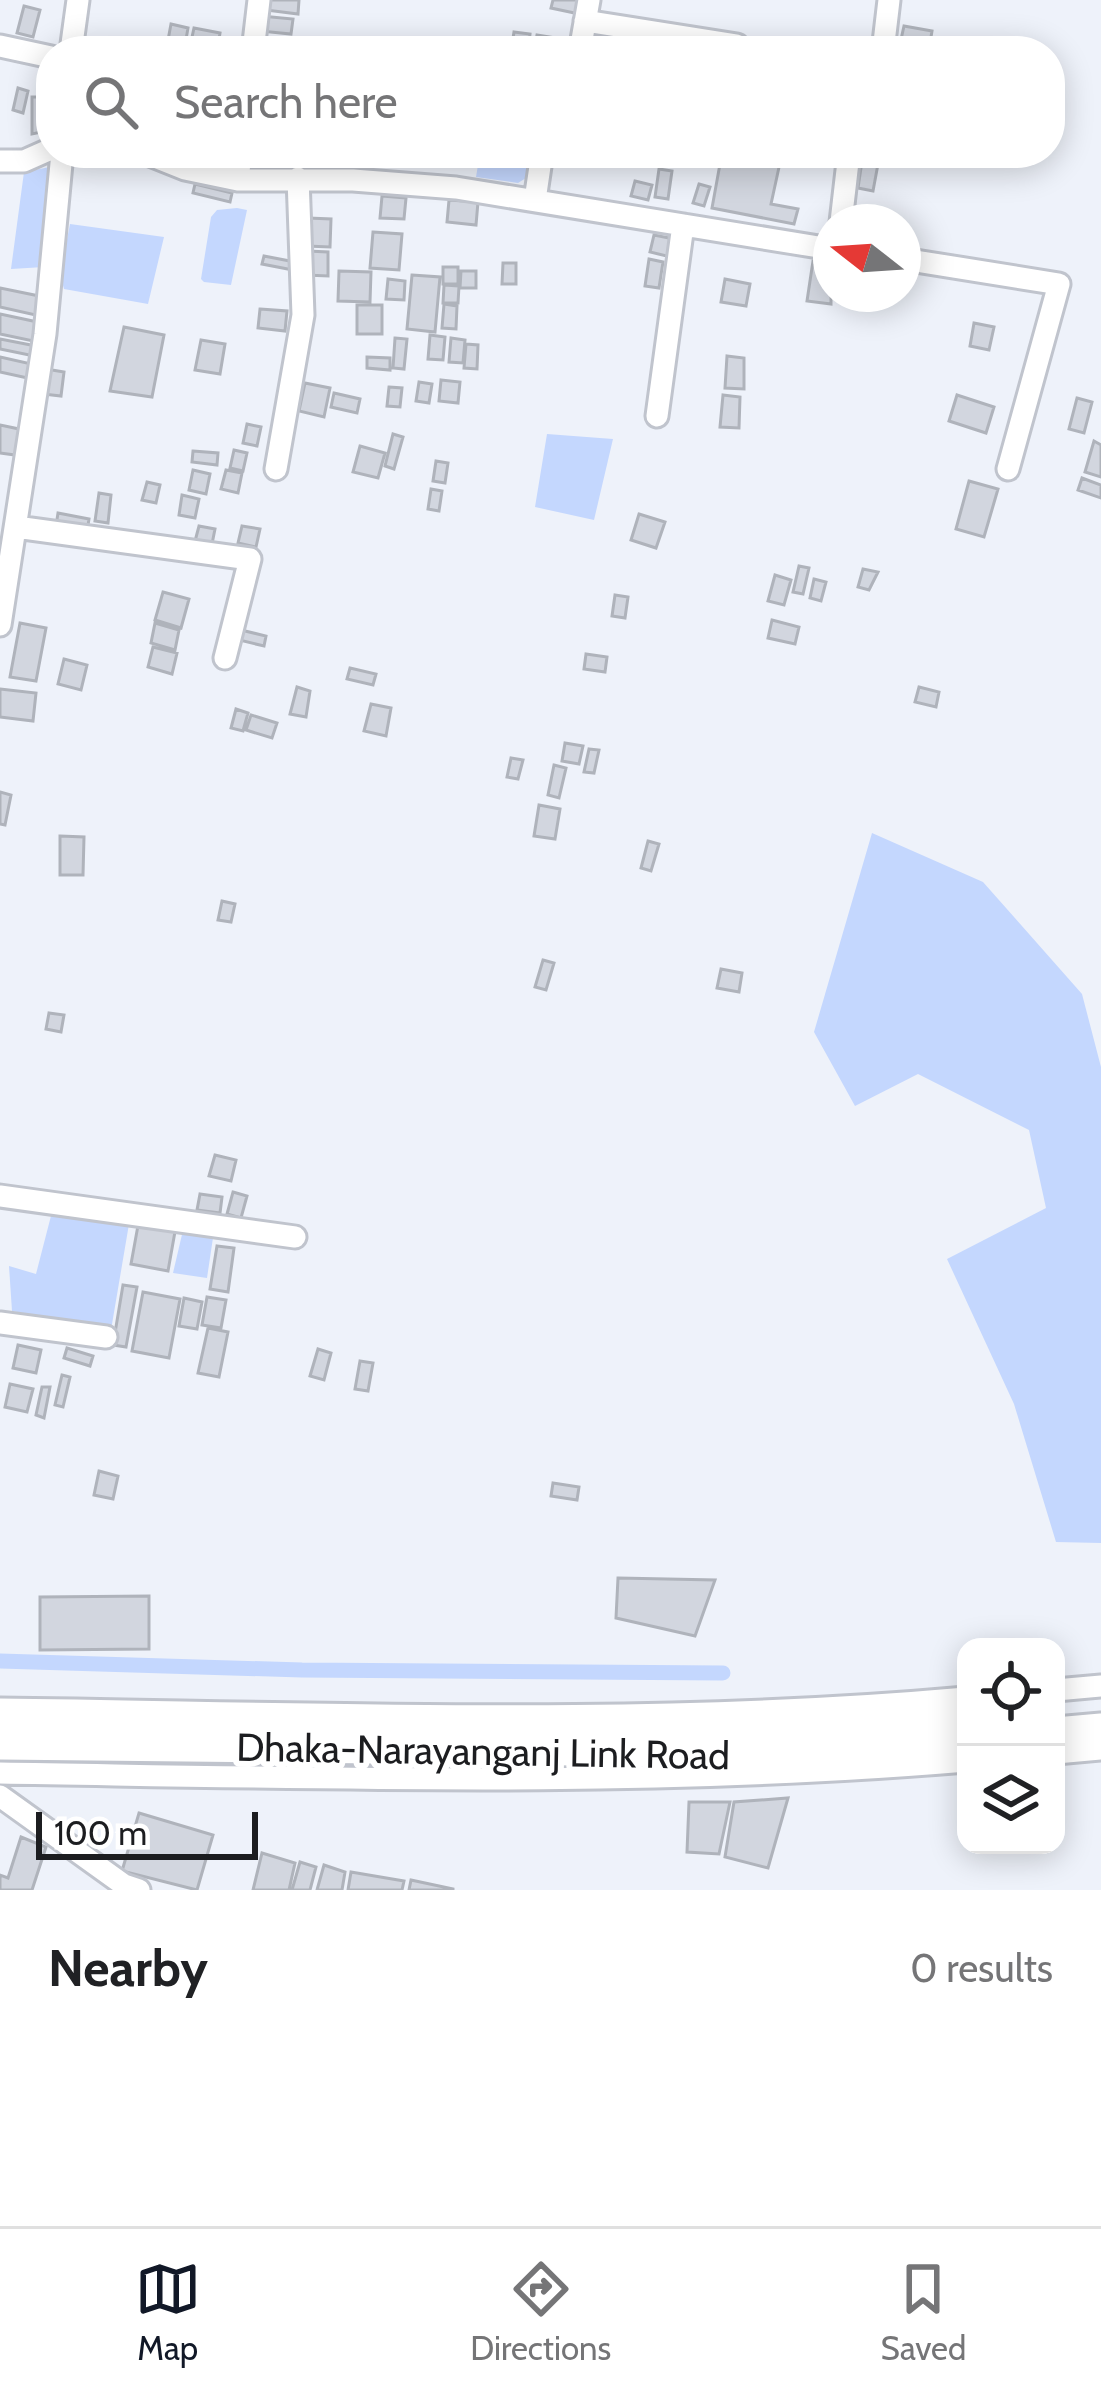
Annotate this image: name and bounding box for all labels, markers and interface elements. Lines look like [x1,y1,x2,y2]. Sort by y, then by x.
search box [36,36,1065,168]
icon: search [78,69,144,135]
text: Search here [174,75,398,129]
north arrow [813,204,921,312]
map controls [957,1638,1065,1854]
button: locate [957,1638,1065,1746]
street label: Dhaka-Narayanganj Link Road [236,1723,730,1779]
button: layers [957,1746,1065,1854]
scale bar [36,1806,258,1859]
text: 100 m [54,1813,147,1853]
text: Nearby [48,1937,208,1999]
text: 0 results [910,1944,1053,1992]
tab: Map [135,2256,201,2368]
tab: Directions [470,2256,611,2368]
tab: Saved [881,2256,966,2368]

